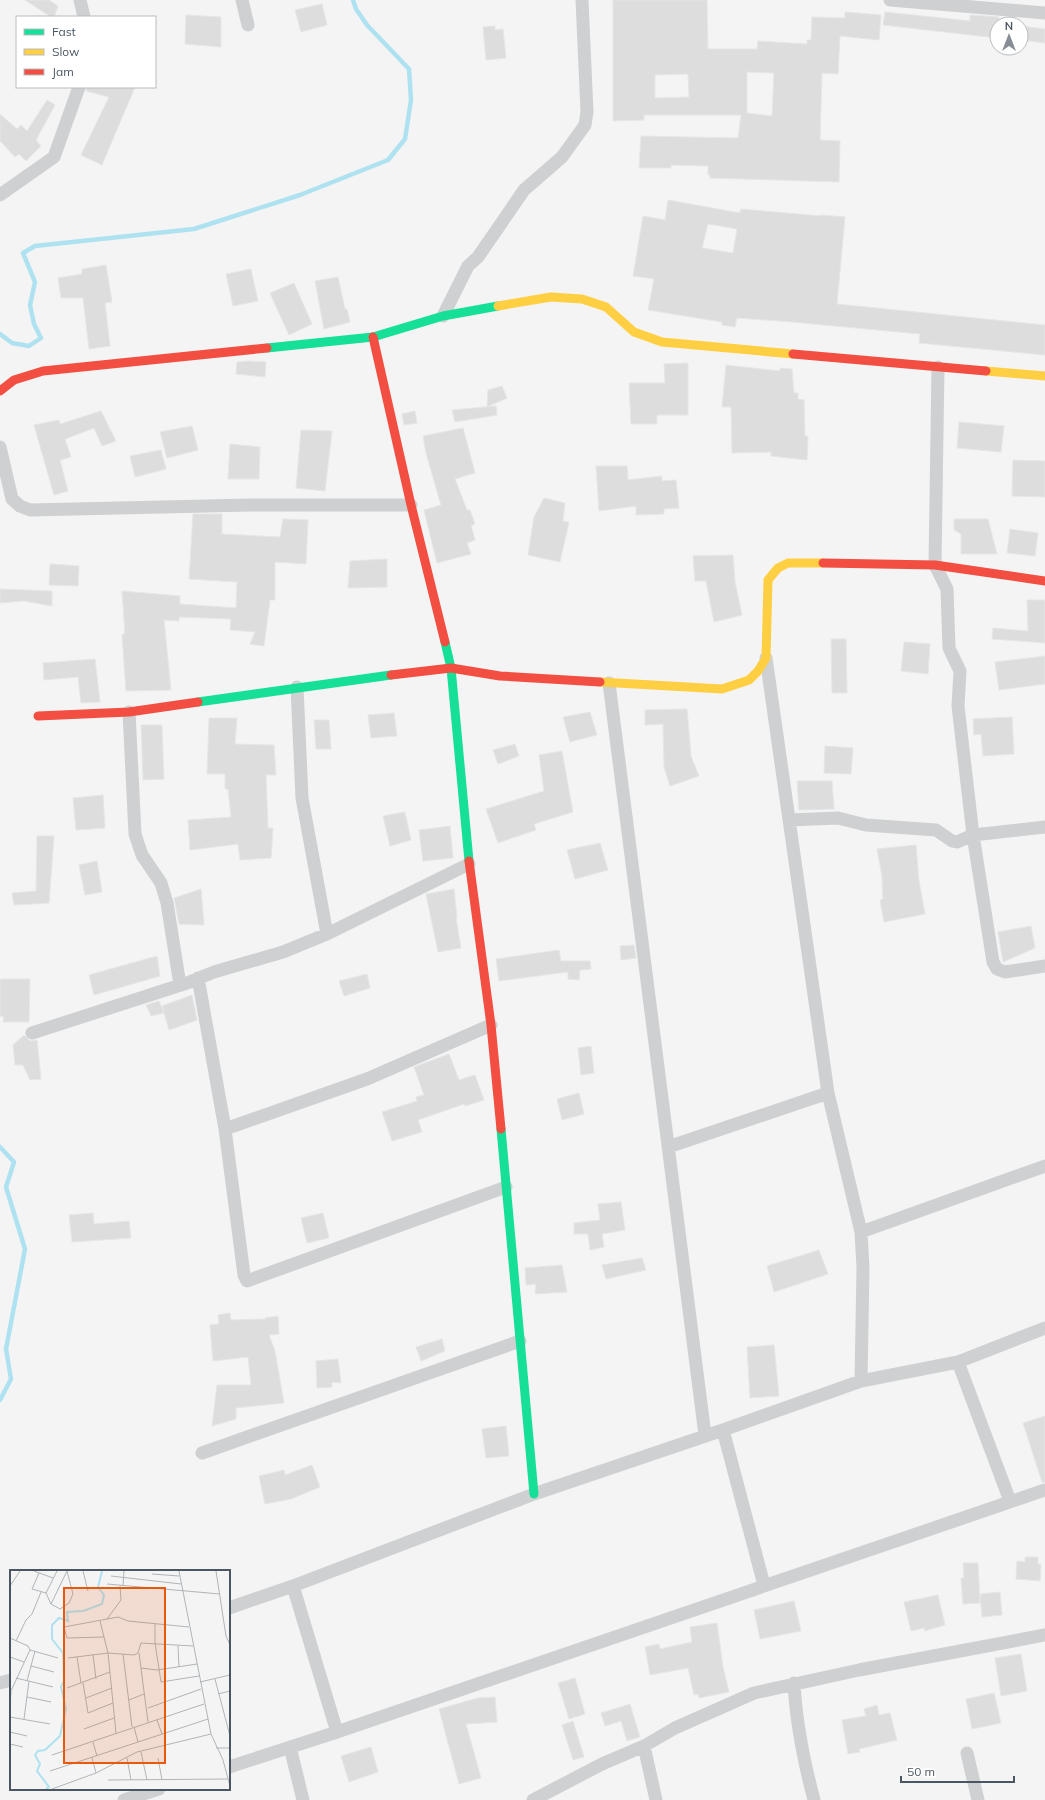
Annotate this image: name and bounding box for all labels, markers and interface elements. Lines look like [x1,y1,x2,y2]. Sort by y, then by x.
legend [16,16,156,88]
north arrow [989,16,1029,56]
text: N [1005,19,1013,33]
text: Fast [52,24,76,39]
text: Slow [52,44,80,59]
text: Jam [52,64,74,79]
inset map [10,1570,230,1790]
scale bar [901,1758,1014,1784]
text: 50 m [907,1764,935,1779]

